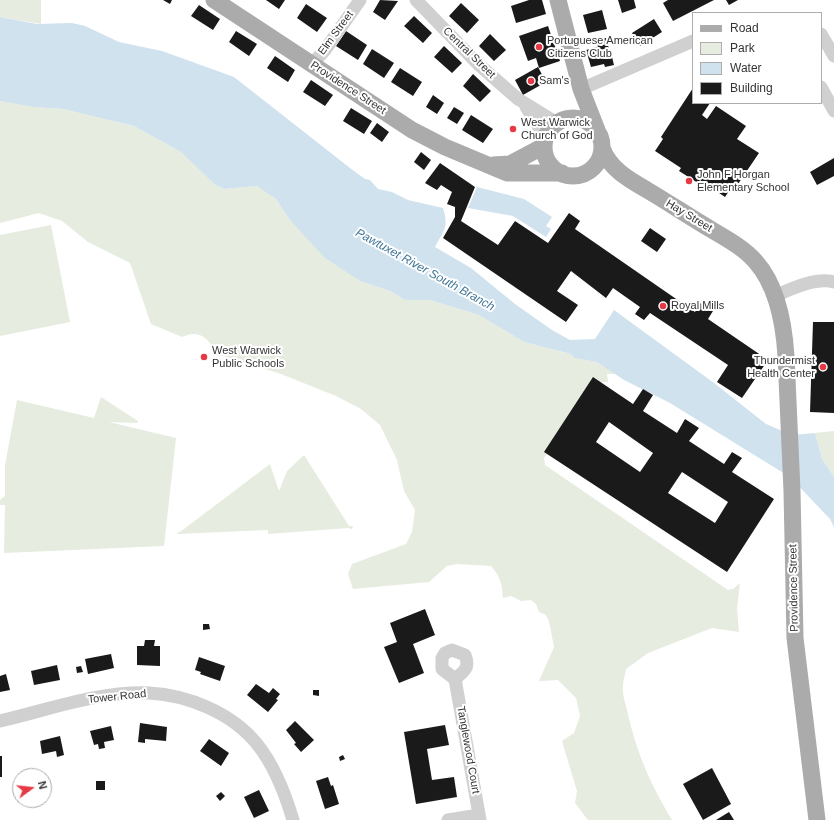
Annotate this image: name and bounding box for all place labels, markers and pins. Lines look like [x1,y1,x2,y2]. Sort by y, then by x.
place label: Portuguese American Citizens Club [547,34,653,60]
marker: Portuguese American Citizens Club [534,42,544,52]
place label: Sam's [539,74,569,88]
marker: Sam's [526,76,536,86]
place label: West Warwick Church of God [521,116,593,142]
marker: West Warwick Church of God [508,124,518,134]
place label: John F Horgan Elementary School [697,168,789,194]
marker: John F Horgan Elementary School [684,176,694,186]
place label: Royal Mills [671,299,724,313]
marker: Royal Mills [658,301,668,311]
place label: West Warwick Public Schools [212,344,284,370]
marker: West Warwick Public Schools [199,352,209,362]
place label: Thundermist Health Center [747,354,815,380]
marker: Thundermist Health Center [818,362,828,372]

